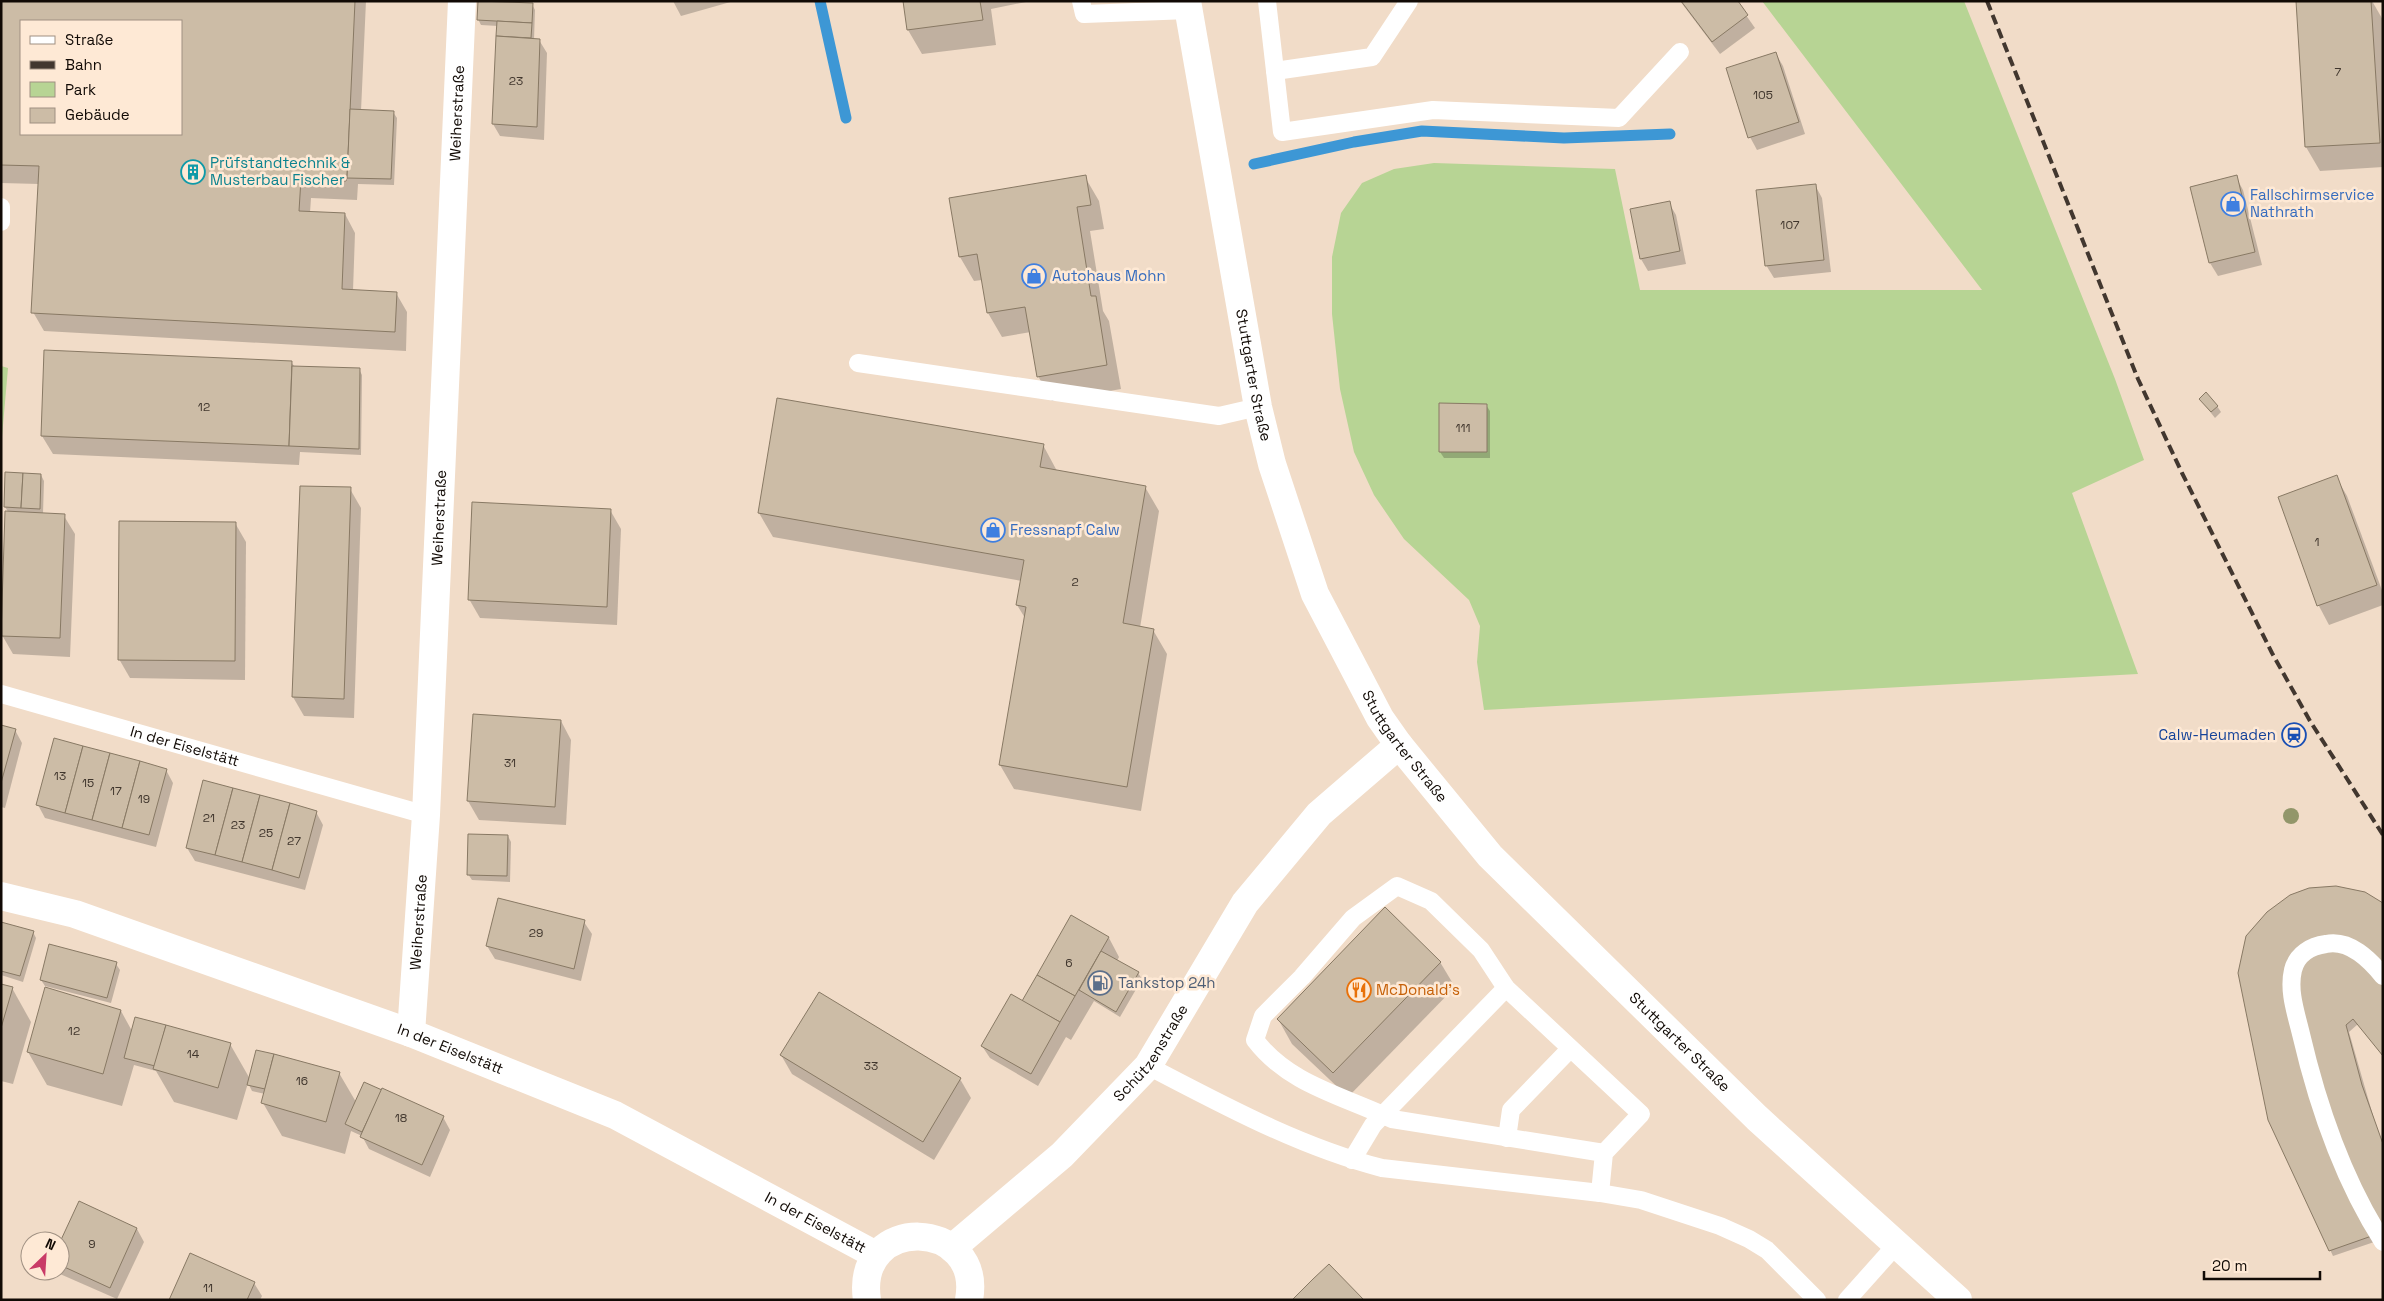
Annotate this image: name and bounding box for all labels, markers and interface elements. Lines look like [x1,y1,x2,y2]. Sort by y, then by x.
legend [20,20,182,135]
text: Straße [65,30,114,49]
text: Bahn [65,55,102,74]
house number: 7 [2335,64,2342,80]
street label: Weiherstraße [445,65,468,162]
house number: 23 [509,73,523,89]
text: Park [65,80,96,99]
house number: 105 [1753,87,1773,103]
text: Gebäude [65,105,130,124]
place label: Prüfstandtechnik & Musterbau Fischer [210,153,350,189]
building icon: Prüfstandtechnik & Musterbau Fischer [180,159,206,185]
place label: Fallschirmservice Nathrath [2250,185,2374,221]
shop icon: Fallschirmservice Nathrath [2220,191,2246,217]
house number: 107 [1780,217,1800,233]
shop icon: Autohaus Mohn [1021,263,1047,289]
place label: Autohaus Mohn [1052,266,1166,285]
street label: Stuttgarter Straße [1232,307,1276,443]
house number: 12 [198,399,210,415]
house number: 111 [1455,420,1471,436]
street label: Weiherstraße [427,469,450,566]
shop icon: Fressnapf Calw [980,517,1006,543]
place label: Fressnapf Calw [1010,520,1120,539]
house number: 1 [2314,534,2320,550]
house number: 2 [1071,574,1079,590]
street label: Stuttgarter Straße [1358,687,1452,806]
street label: In der Eiselstätt [128,721,242,770]
station icon: Calw-Heumaden [2281,722,2307,748]
place label: Calw-Heumaden [2158,725,2276,744]
house number: 31 [504,755,516,771]
house number: 13 [54,768,66,784]
house number: 15 [82,775,94,791]
house number: 17 [110,783,122,799]
house number: 19 [138,791,150,807]
house number: 21 [203,810,215,826]
house number: 23 [231,817,245,833]
house number: 25 [259,825,273,841]
house number: 27 [287,833,301,849]
street label: Weiherstraße [405,874,431,971]
house number: 29 [529,925,543,941]
house number: 6 [1065,955,1073,971]
fuel station icon: Tankstop 24h [1087,970,1113,996]
place label: Tankstop 24h [1118,973,1216,992]
restaurant icon: McDonald's [1346,977,1372,1003]
place label: McDonald's [1376,980,1460,999]
street label: Stuttgarter Straße [1625,988,1735,1096]
street label: Schützenstraße [1109,1000,1192,1105]
street label: In der Eiselstätt [395,1019,506,1078]
house number: 12 [68,1023,80,1039]
house number: 14 [187,1046,200,1062]
house number: 33 [864,1058,878,1074]
house number: 16 [296,1073,308,1089]
house number: 18 [395,1110,407,1126]
street label: In der Eiselstätt [762,1187,870,1257]
north arrow [20,1231,70,1281]
text: N [42,1234,59,1254]
house number: 9 [88,1236,96,1252]
scale bar [2204,1248,2320,1280]
text: 20 m [2212,1256,2247,1275]
house number: 11 [203,1280,213,1296]

